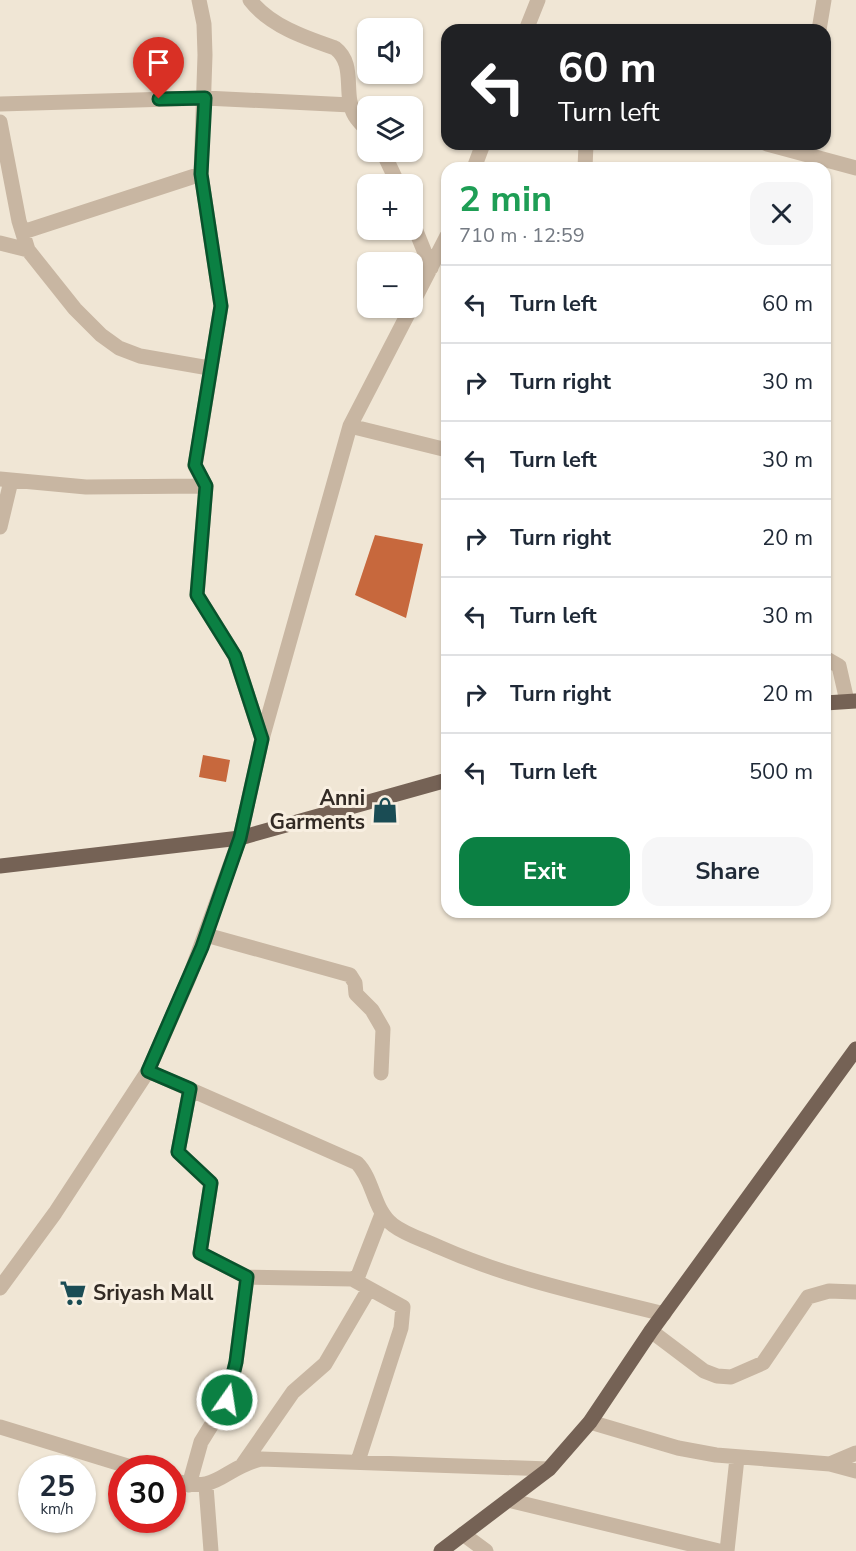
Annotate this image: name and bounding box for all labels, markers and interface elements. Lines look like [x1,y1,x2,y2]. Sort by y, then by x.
map controls [357,18,423,318]
button: sound [357,18,423,84]
pin [133,37,184,99]
text: 60 m [558,40,657,97]
icon: arrive [142,46,175,79]
icon: left [459,48,537,126]
text: Turn left [558,94,659,131]
button: layers [357,96,423,162]
button: + [357,174,423,240]
text: 2 min [459,175,552,224]
button: close [750,182,813,245]
text: 710 m · 12:59 [459,222,585,249]
button: − [357,252,423,318]
icon: left [459,288,492,321]
text: Turn left [510,289,597,319]
text: 60 m [762,289,813,319]
icon: right [459,366,492,399]
text: Turn right [510,367,611,397]
text: 30 m [762,367,813,397]
icon: left [459,444,492,477]
text: Turn left [510,445,597,475]
text: 30 m [762,445,813,475]
icon: right [459,522,492,555]
text: Turn right [510,523,611,553]
text: 20 m [762,523,813,553]
icon: left [459,600,492,633]
text: Turn left [510,601,597,631]
text: 30 m [762,601,813,631]
icon: right [459,678,492,711]
text: Turn right [510,679,611,709]
text: 20 m [762,679,813,709]
icon: left [459,756,492,789]
text: Turn left [510,757,597,787]
text: 500 m [749,757,813,787]
place label: Anni Garments [269,784,365,836]
shop icon: Anni Garments [370,795,400,825]
button: Exit [459,837,630,906]
button: Share [642,837,813,906]
supermarket icon: Sriyash Mall [58,1278,88,1308]
place label: Sriyash Mall [93,1279,214,1307]
position arrow [195,1368,259,1432]
speed limit sign: 30 [108,1455,186,1533]
text: 25 [39,1466,75,1507]
text: km/h [40,1499,74,1519]

